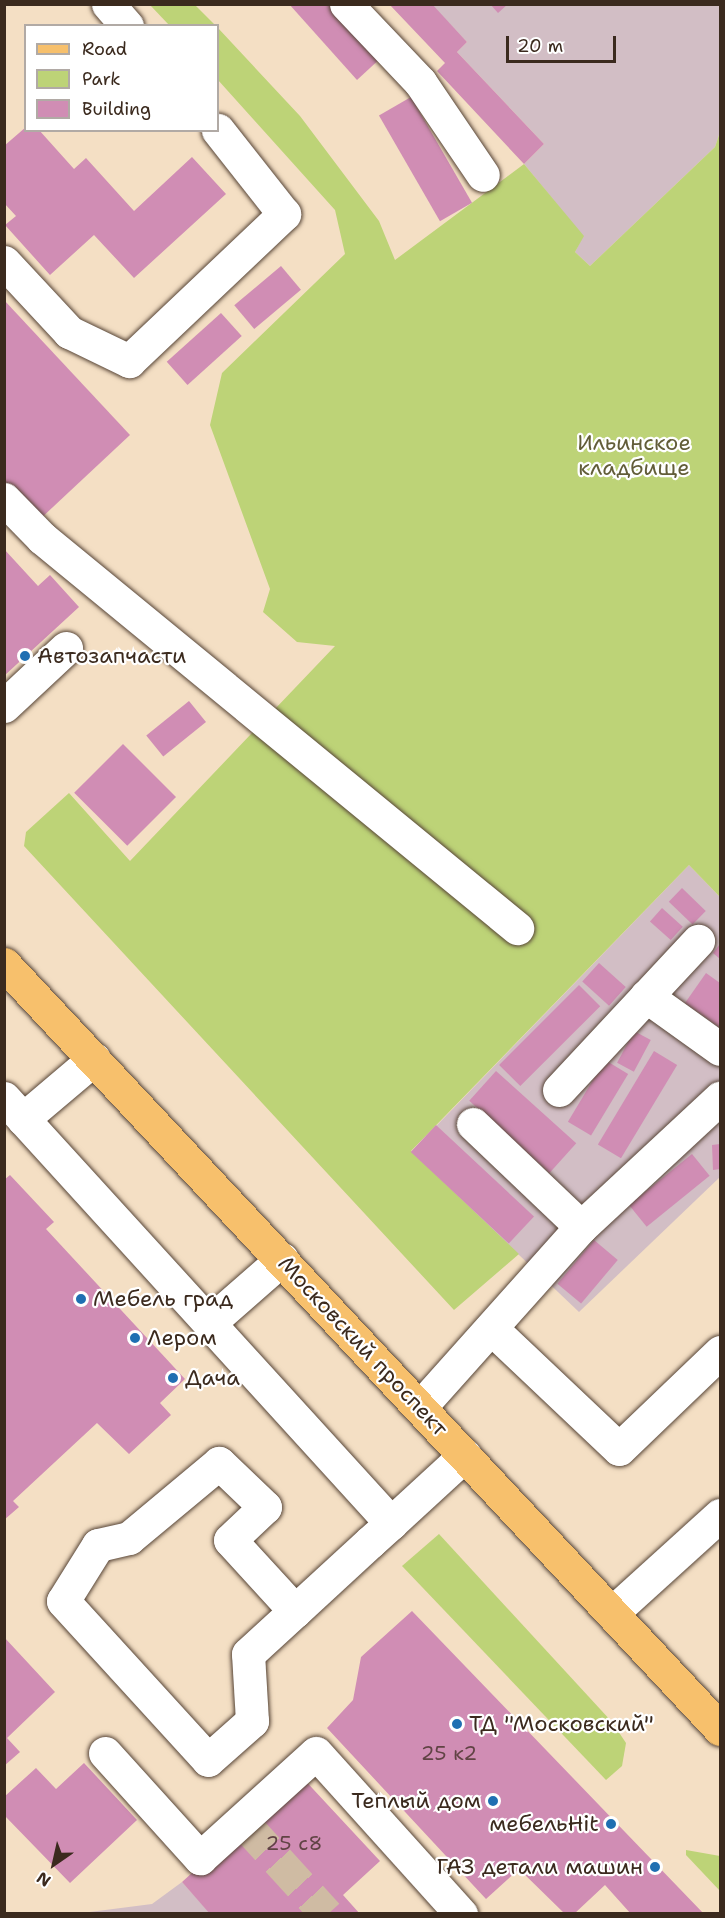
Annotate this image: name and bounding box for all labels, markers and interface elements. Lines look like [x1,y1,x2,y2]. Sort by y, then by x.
legend [24,24,219,132]
scale bar [509,24,618,62]
text: 20 m [517,34,563,58]
text: Road [82,37,127,61]
text: Park [82,67,121,91]
text: Building [82,97,151,121]
park label: Ильинское кладбище [577,429,691,481]
place label: Автозапчасти [37,643,186,669]
marker: Автозапчасти [18,649,32,663]
street label: Московский проспект [273,1250,453,1442]
place label: Мебель град [93,1286,233,1312]
marker: Мебель град [74,1292,88,1306]
place label: Лером [147,1325,217,1351]
marker: Лером [128,1331,142,1345]
place label: Дача [185,1365,240,1391]
marker: Дача [166,1371,180,1385]
place label: ТД "Московский" [469,1711,654,1737]
marker: ТД "Московский" [450,1717,464,1731]
house number: 25 к2 [421,1741,477,1765]
place label: Теплый дом [351,1788,481,1814]
marker: Теплый дом [486,1794,500,1808]
place label: мебельHit [489,1811,599,1837]
marker: мебельHit [604,1817,618,1831]
house number: 25 с8 [266,1831,322,1855]
north arrow [24,1834,84,1894]
place label: ГАЗ детали машин [436,1854,643,1880]
marker: ГАЗ детали машин [648,1860,662,1874]
text: N [33,1867,55,1892]

